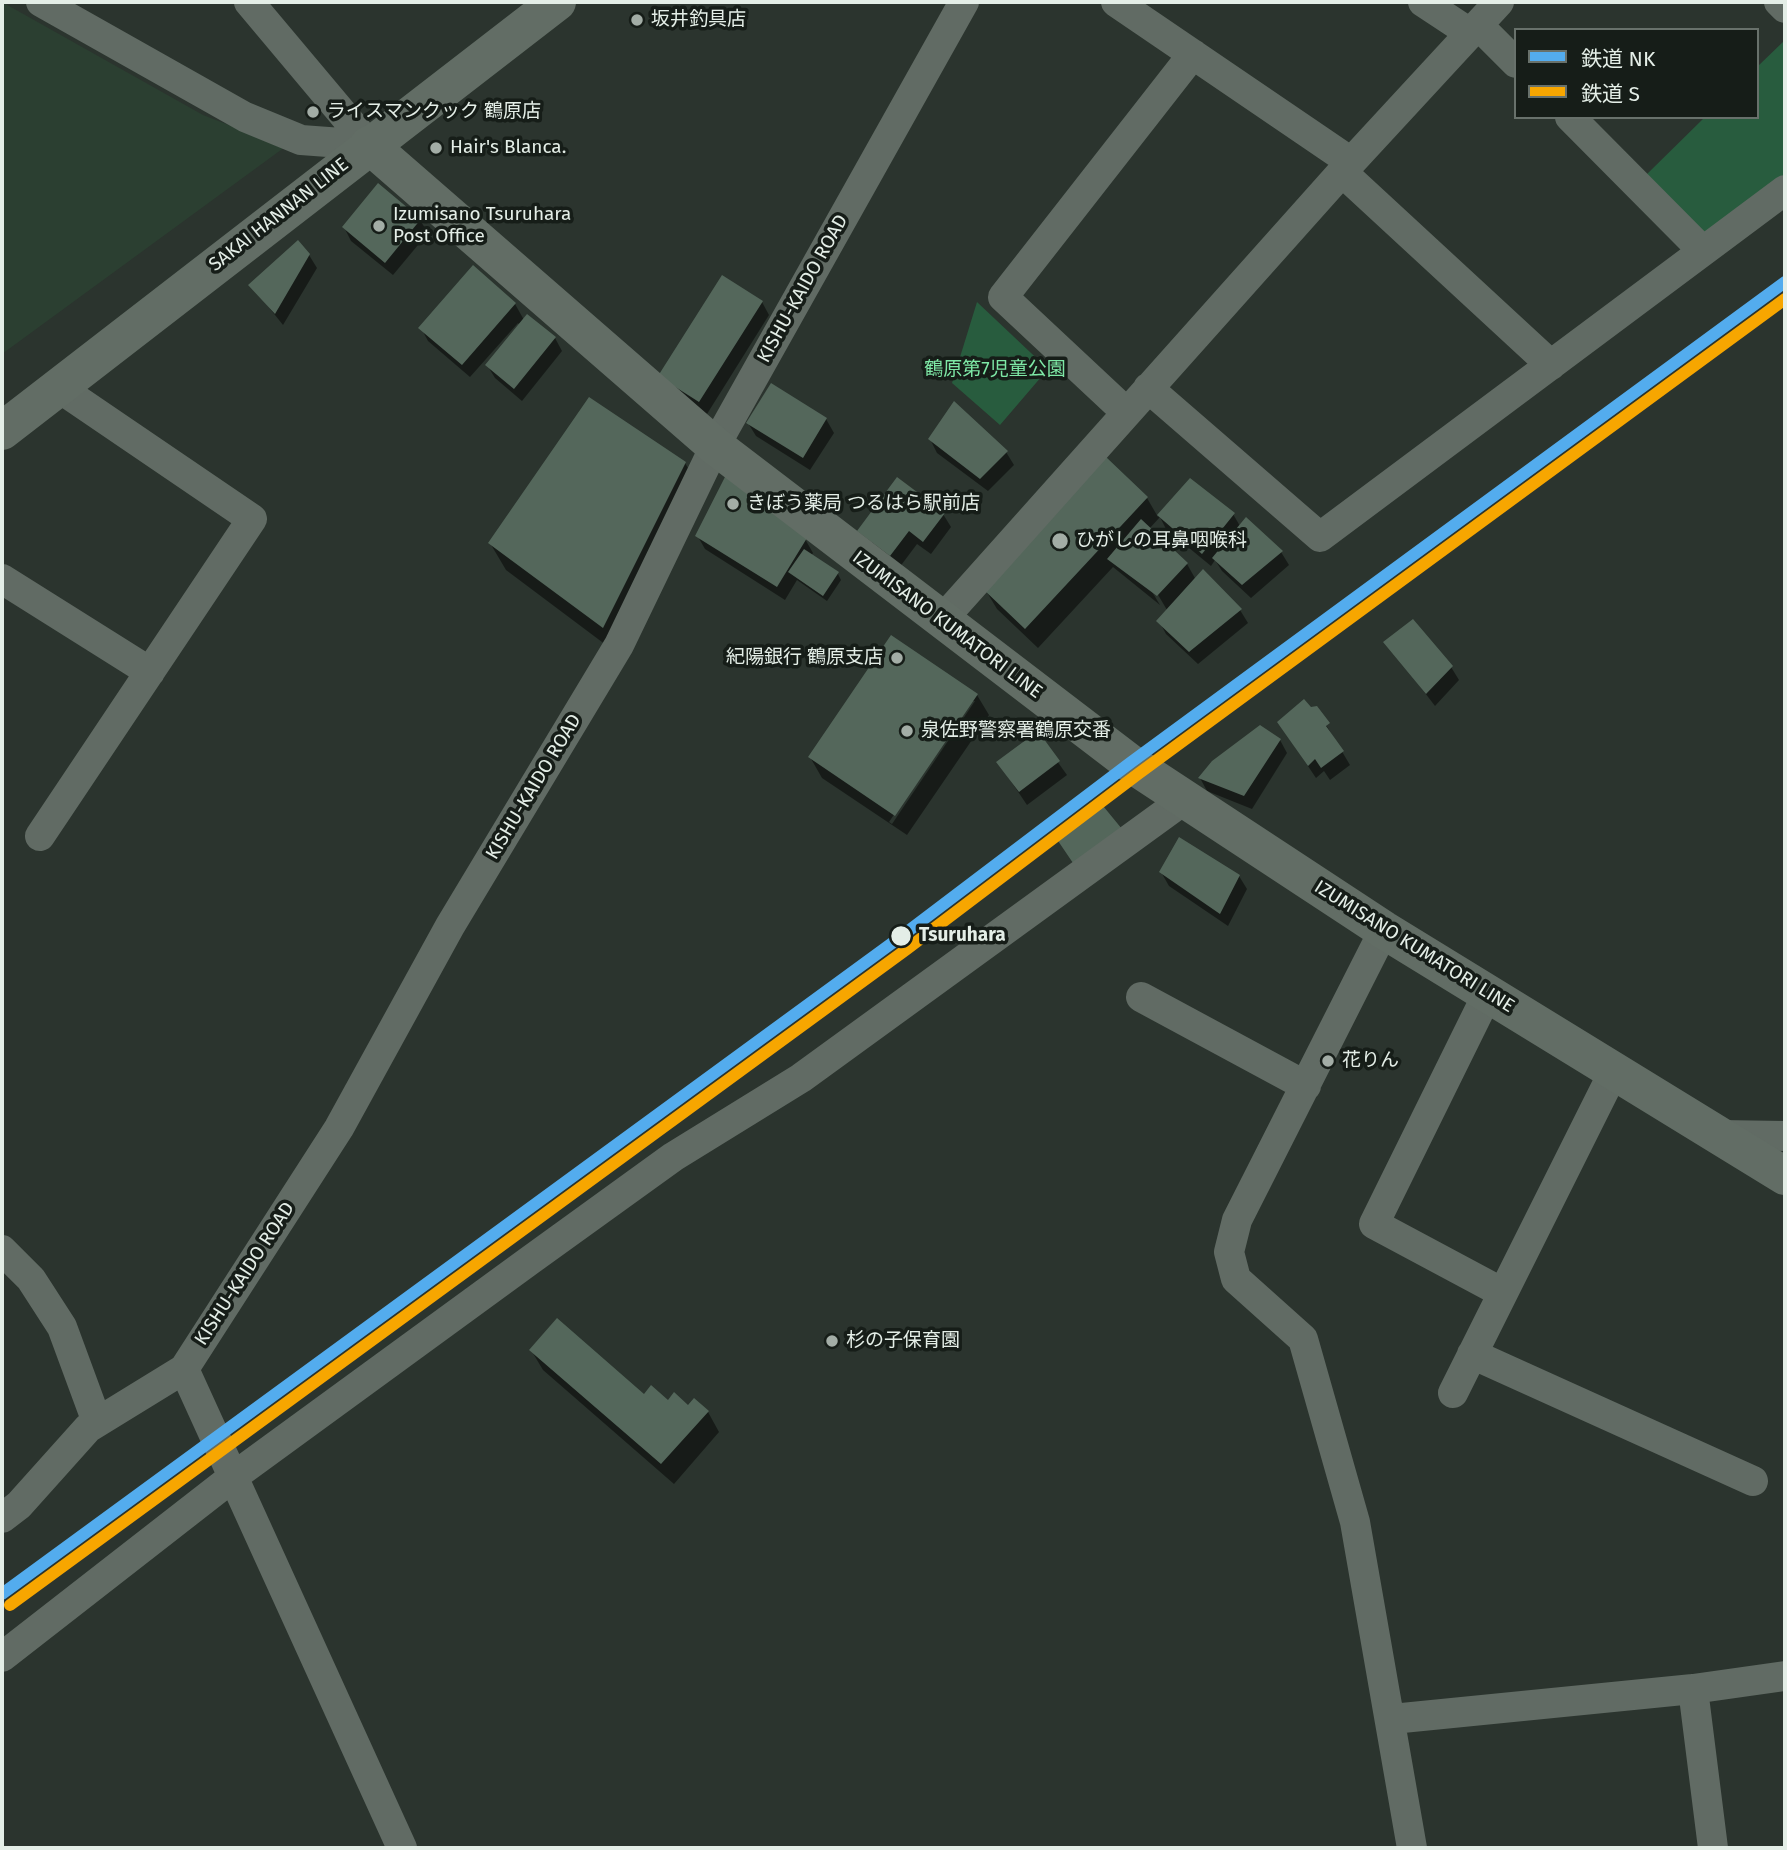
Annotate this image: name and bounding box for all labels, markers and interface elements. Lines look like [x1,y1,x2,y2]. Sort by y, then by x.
place label: 坂井釣具店 [651,9,746,31]
marker: 坂井釣具店 [629,12,645,28]
legend [1514,28,1759,119]
text: 鉄道 NK [1581,46,1655,72]
text: 鉄道 S [1581,81,1640,107]
place label: ライスマンクック 鶴原店 [327,101,541,123]
marker: ライスマンクック 鶴原店 [305,104,321,120]
place label: Hair's Blanca. [450,137,566,159]
marker: Hair's Blanca. [428,140,444,156]
street label: SAKAI HANNAN LINE [205,153,353,277]
place label: Izumisano Tsuruhara Post Office [393,204,571,248]
street label: KISHU-KAIDO ROAD [753,211,853,367]
marker: Izumisano Tsuruhara Post Office [371,218,387,234]
park label: 鶴原第7児童公園 [924,359,1066,381]
place label: きぼう薬局 つるはら駅前店 [747,493,980,515]
marker: きぼう薬局 つるはら駅前店 [725,496,741,512]
place label: ひがしの耳鼻咽喉科 [1076,530,1247,552]
marker: ひがしの耳鼻咽喉科 [1050,531,1070,551]
street label: IZUMISANO KUMATORI LINE [848,546,1046,704]
place label: 紀陽銀行 鶴原支店 [726,647,883,669]
marker: 紀陽銀行 鶴原支店 [889,650,905,666]
street label: KISHU-KAIDO ROAD [482,710,586,864]
place label: 泉佐野警察署鶴原交番 [921,720,1111,742]
marker: 泉佐野警察署鶴原交番 [899,723,915,739]
street label: IZUMISANO KUMATORI LINE [1310,876,1518,1018]
marker: Tsuruhara [889,924,913,948]
place label: Tsuruhara [919,925,1006,947]
place label: 花りん [1342,1050,1399,1072]
marker: 花りん [1320,1053,1336,1069]
street label: KISHU-KAIDO ROAD [190,1198,300,1350]
place label: 杉の子保育園 [846,1330,960,1352]
marker: 杉の子保育園 [824,1333,840,1349]

